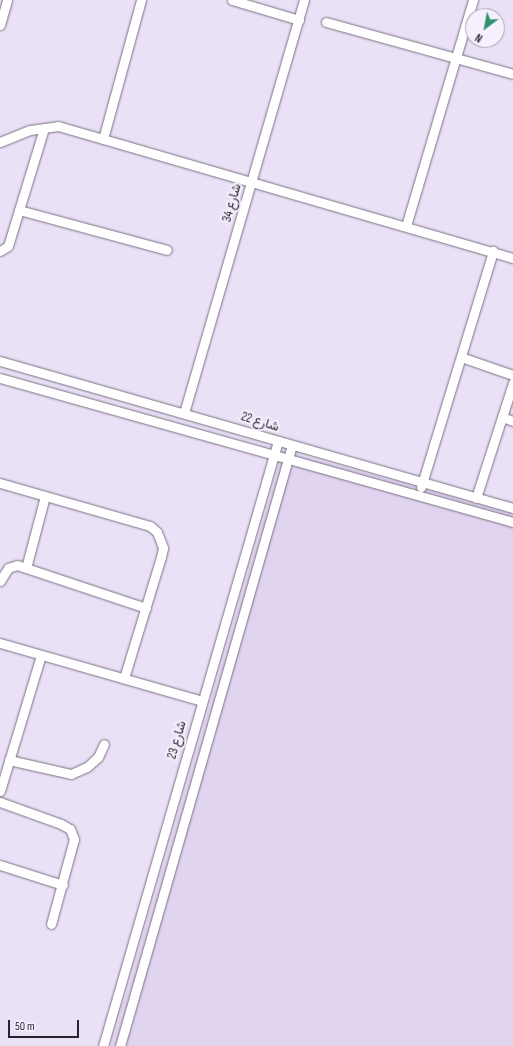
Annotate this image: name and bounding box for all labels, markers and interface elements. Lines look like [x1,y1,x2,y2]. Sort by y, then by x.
north arrow [465,8,505,48]
text: N [473,31,485,45]
street label: شارع 34 [219,182,245,224]
street label: شارع 22 [239,409,281,435]
street label: شارع 23 [164,719,190,761]
scale bar [10,1012,81,1038]
text: 50 m [15,1019,35,1034]

